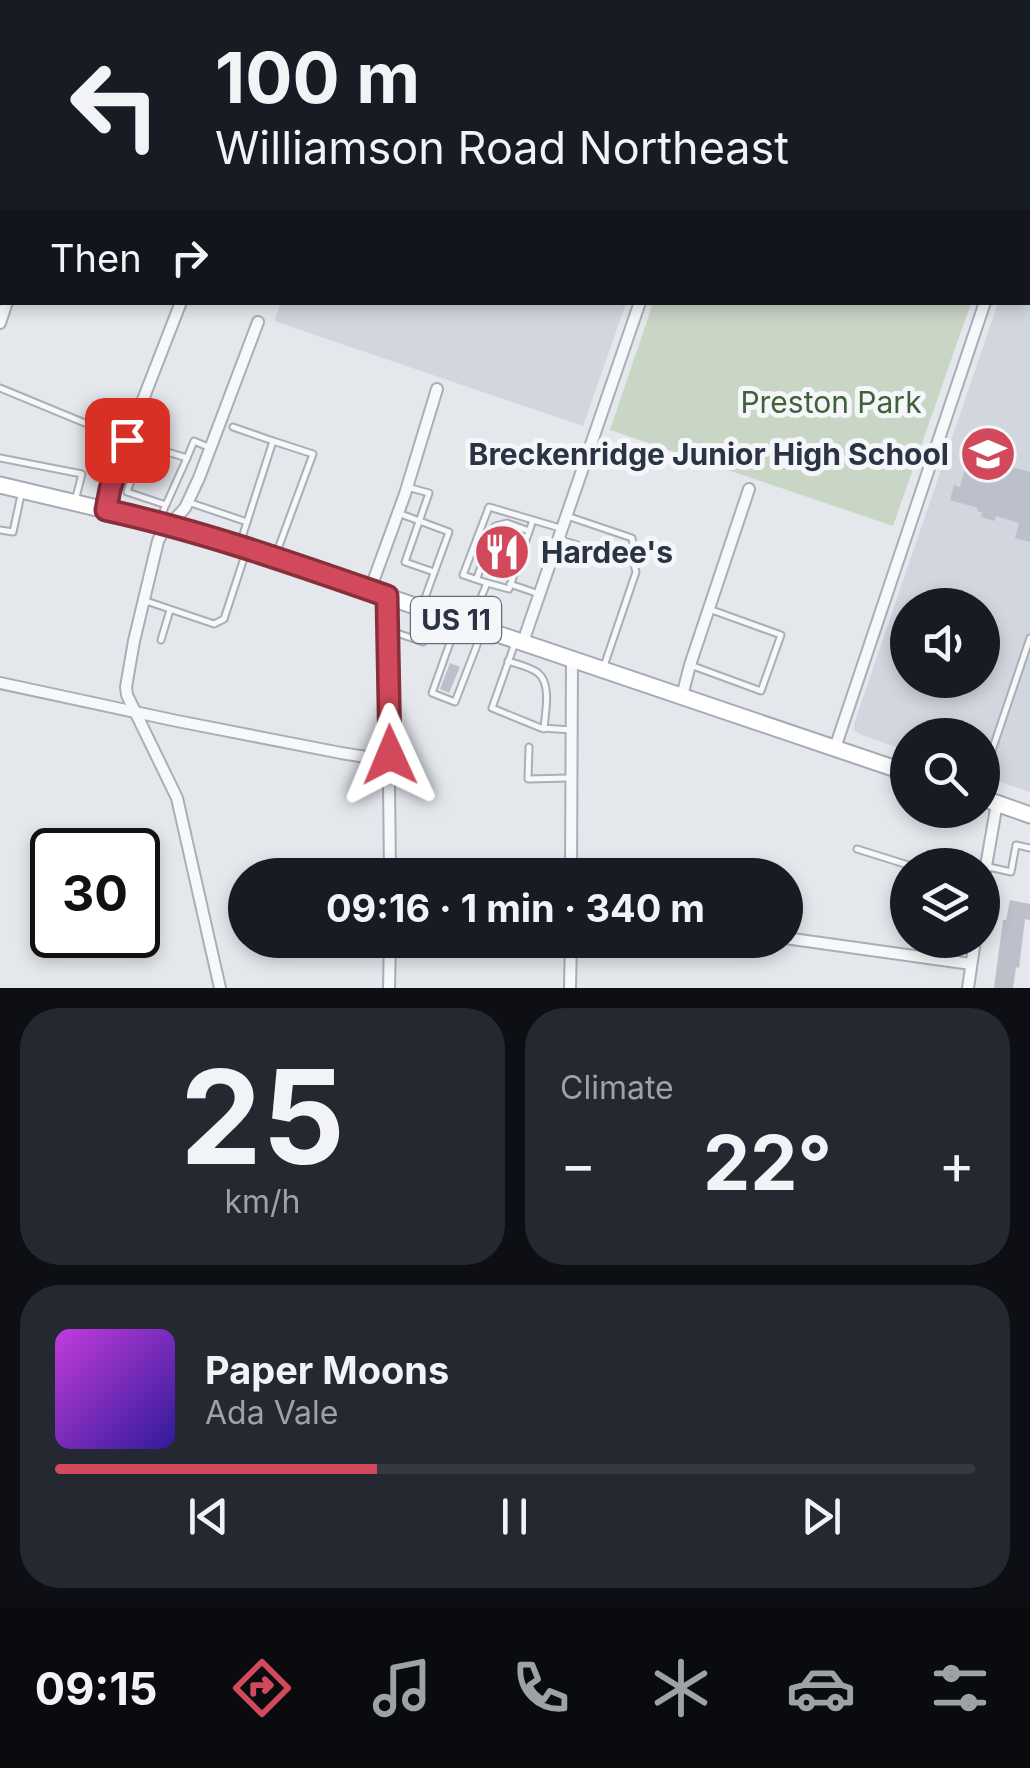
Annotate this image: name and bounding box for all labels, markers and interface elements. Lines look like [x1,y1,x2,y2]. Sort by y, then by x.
text: 100 m [215,35,420,120]
icon: left [50,40,180,170]
text: Williamson Road Northeast [215,120,789,175]
icon: right [162,230,217,285]
text: Then [50,235,142,281]
park label: Preston Park [740,384,922,420]
pin [85,398,170,483]
icon: arrive [100,413,155,468]
school or university icon: Breckenridge Junior High School [958,424,1018,484]
place label: Breckenridge Junior High School [469,436,949,472]
restaurant icon: Hardee's [472,522,532,582]
place label: Hardee's [541,534,673,570]
map controls [890,588,1000,958]
button: sound [890,588,1000,698]
road number: US 11 [411,597,501,643]
position arrow [338,703,442,807]
button: search [890,718,1000,828]
speed limit sign: 30 [30,828,160,958]
button: layers [890,848,1000,958]
text: 09:16 · 1 min · 340 m [326,885,705,931]
text: 25 [180,1038,345,1195]
text: Climate [560,1068,674,1107]
text: 22° [703,1117,832,1208]
text: − [560,1131,596,1197]
text: + [939,1131,975,1197]
text: km/h [224,1182,301,1221]
text: Paper Moons [205,1347,449,1393]
text: Ada Vale [205,1393,338,1432]
icon: previous [181,1489,236,1544]
icon: pause [487,1489,542,1544]
icon: next [794,1489,849,1544]
icon: directions [227,1653,297,1723]
icon: music [367,1653,437,1723]
icon: phone [506,1653,576,1723]
icon: climate [646,1653,716,1723]
icon: car [786,1653,856,1723]
icon: filters [925,1653,995,1723]
text: 09:15 [35,1661,158,1716]

